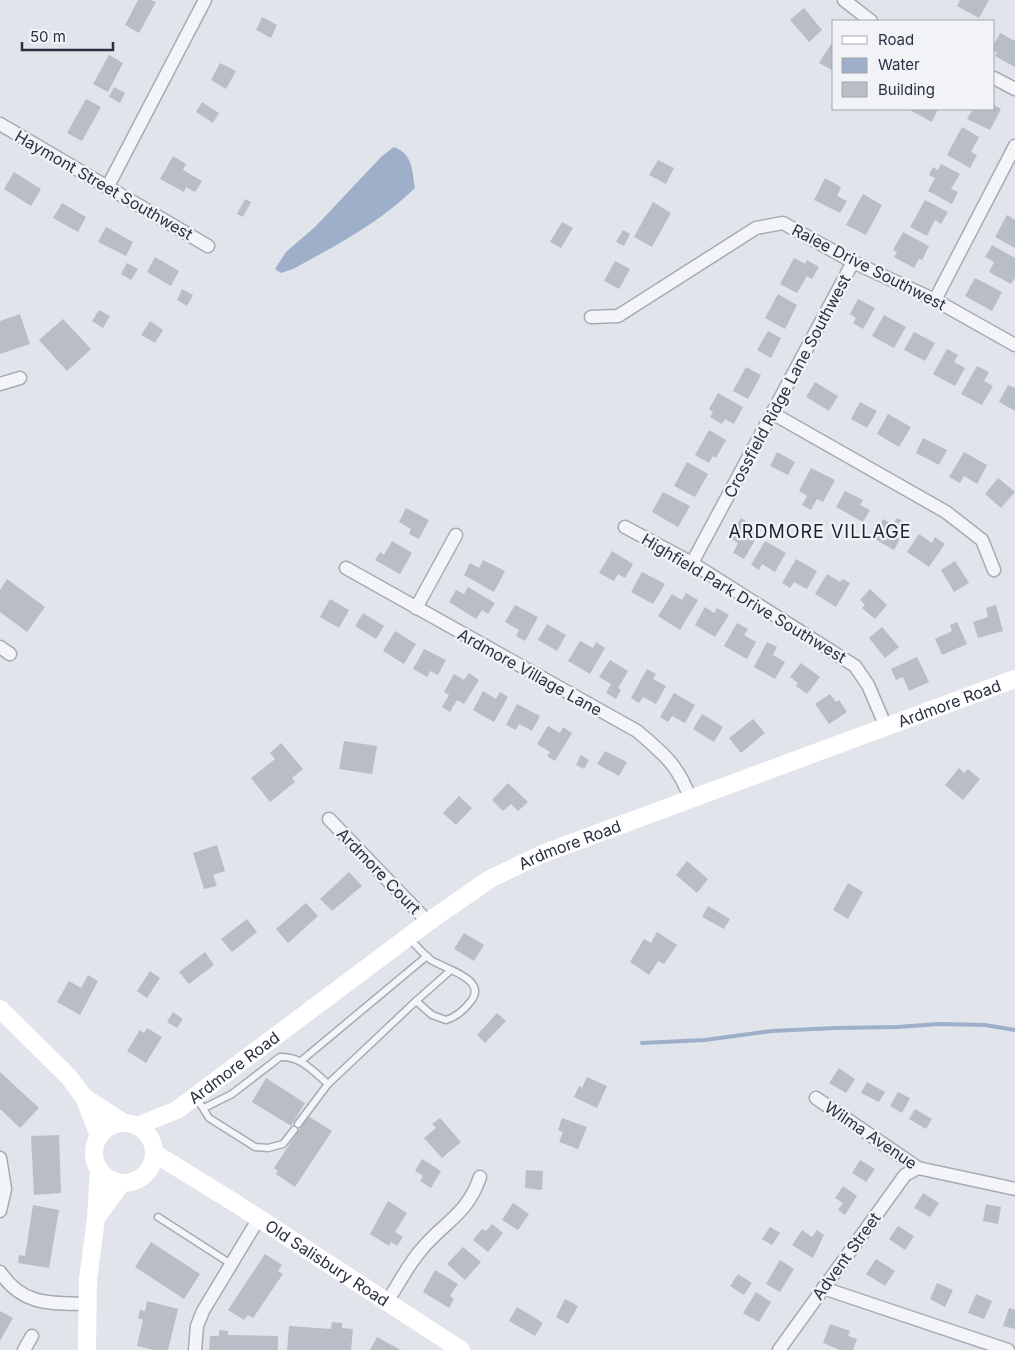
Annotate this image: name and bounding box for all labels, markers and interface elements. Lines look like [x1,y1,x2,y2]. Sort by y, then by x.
scale bar [22,20,114,52]
legend [832,20,995,110]
text: 50 m [30,27,66,46]
text: Road [878,30,914,49]
text: Water [878,55,920,74]
text: Building [878,80,935,99]
street label: Haymont Street Southwest [12,126,196,244]
street label: Ralee Drive Southwest [789,219,949,315]
street label: Crossfield Ridge Lane Southwest [719,271,855,501]
district label: ARDMORE VILLAGE [728,521,912,542]
street label: Highfield Park Drive Southwest [638,529,850,667]
street label: Ardmore Village Lane [454,624,606,720]
street label: Ardmore Road [895,675,1003,732]
street label: Ardmore Road [515,816,624,874]
street label: Ardmore Court [333,824,425,918]
street label: Ardmore Road [184,1027,283,1108]
street label: Wilma Avenue [821,1097,921,1173]
street label: Advent Street [808,1208,884,1304]
street label: Old Salisbury Road [261,1215,393,1310]

